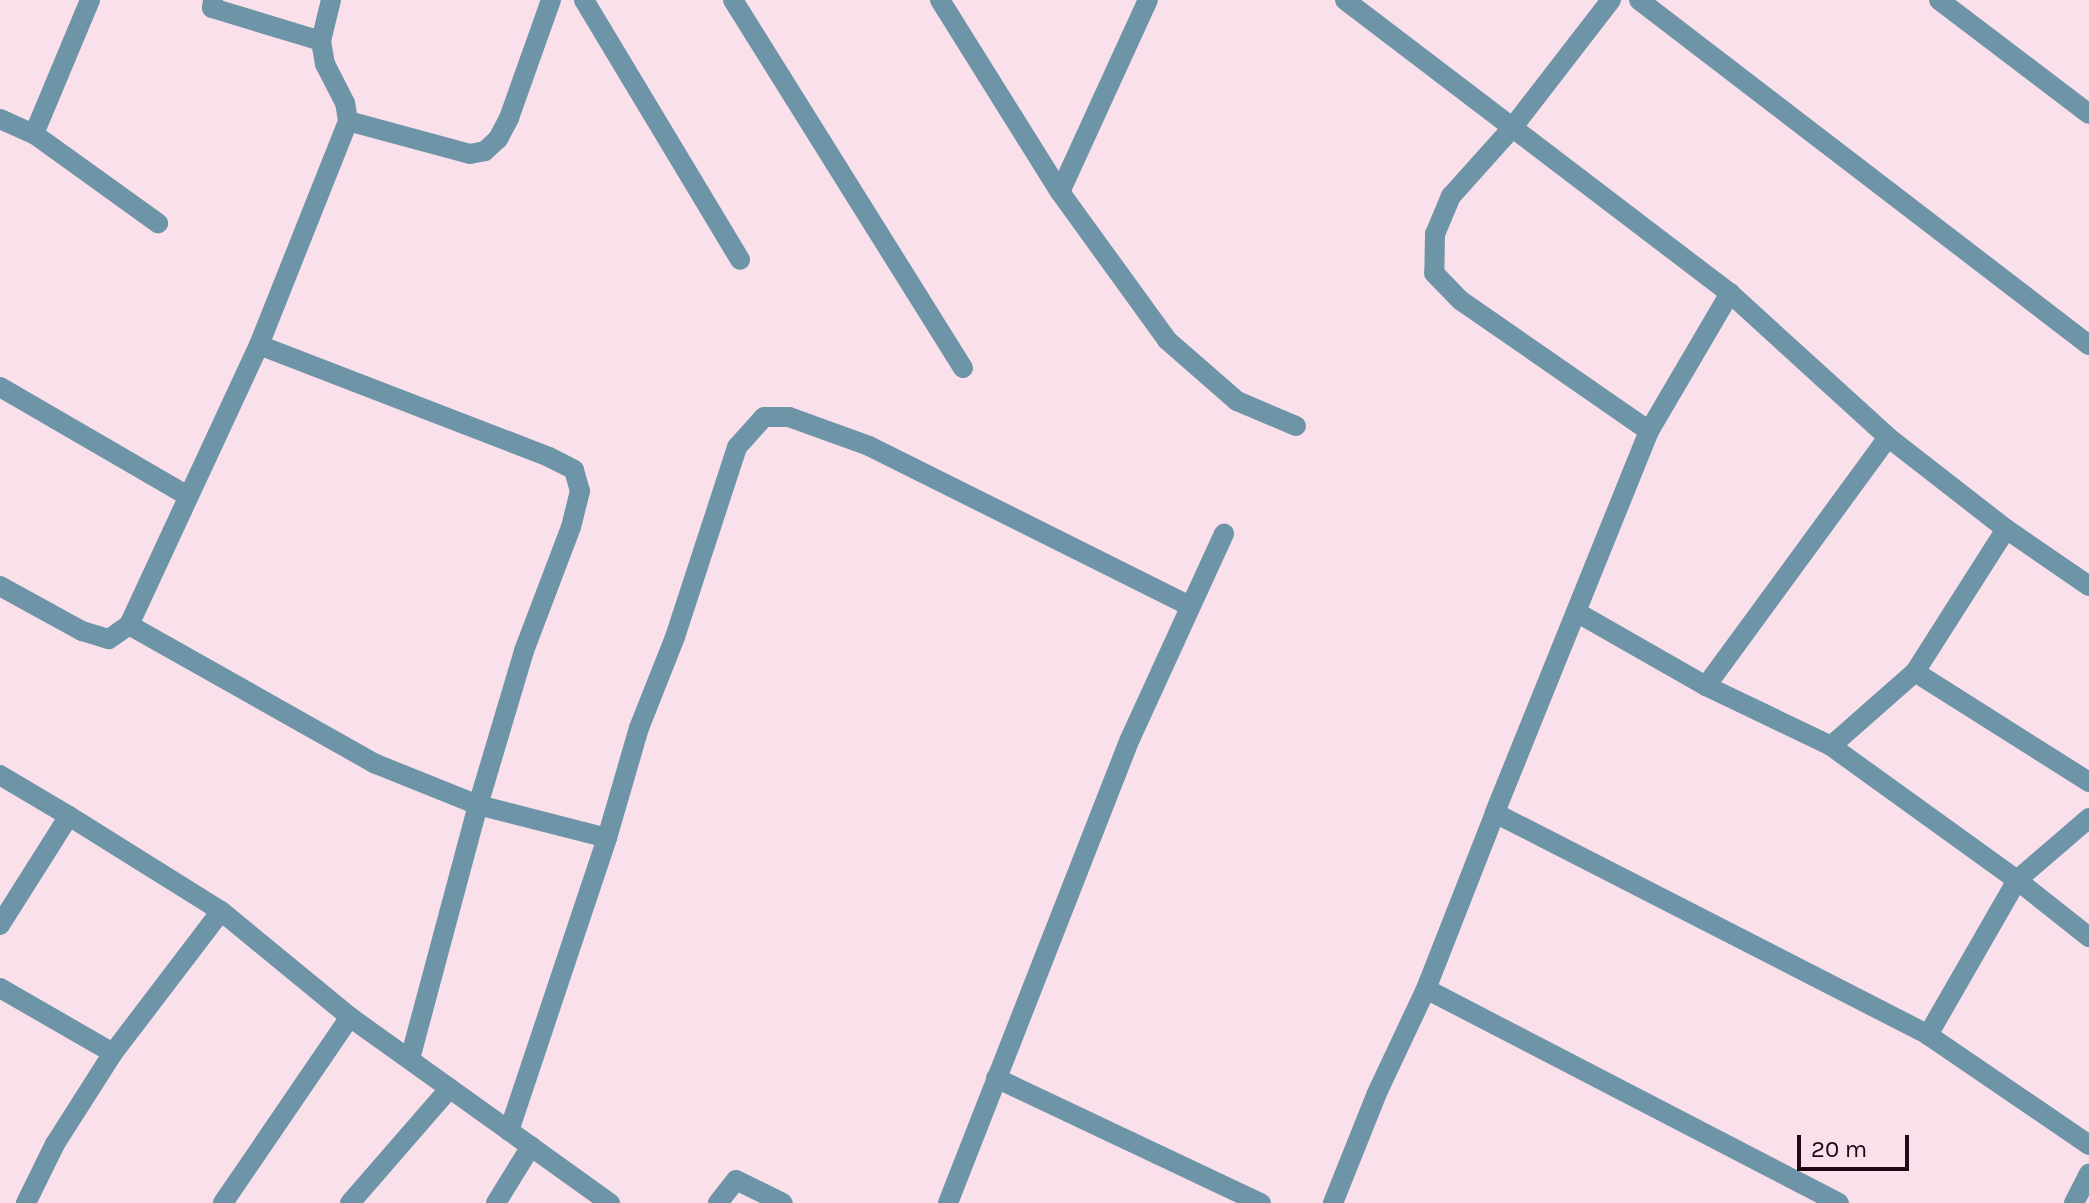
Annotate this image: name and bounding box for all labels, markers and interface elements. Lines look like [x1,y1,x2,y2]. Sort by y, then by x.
scale bar [1801,1119,1913,1169]
text: 20 m [1811,1135,1867,1163]

